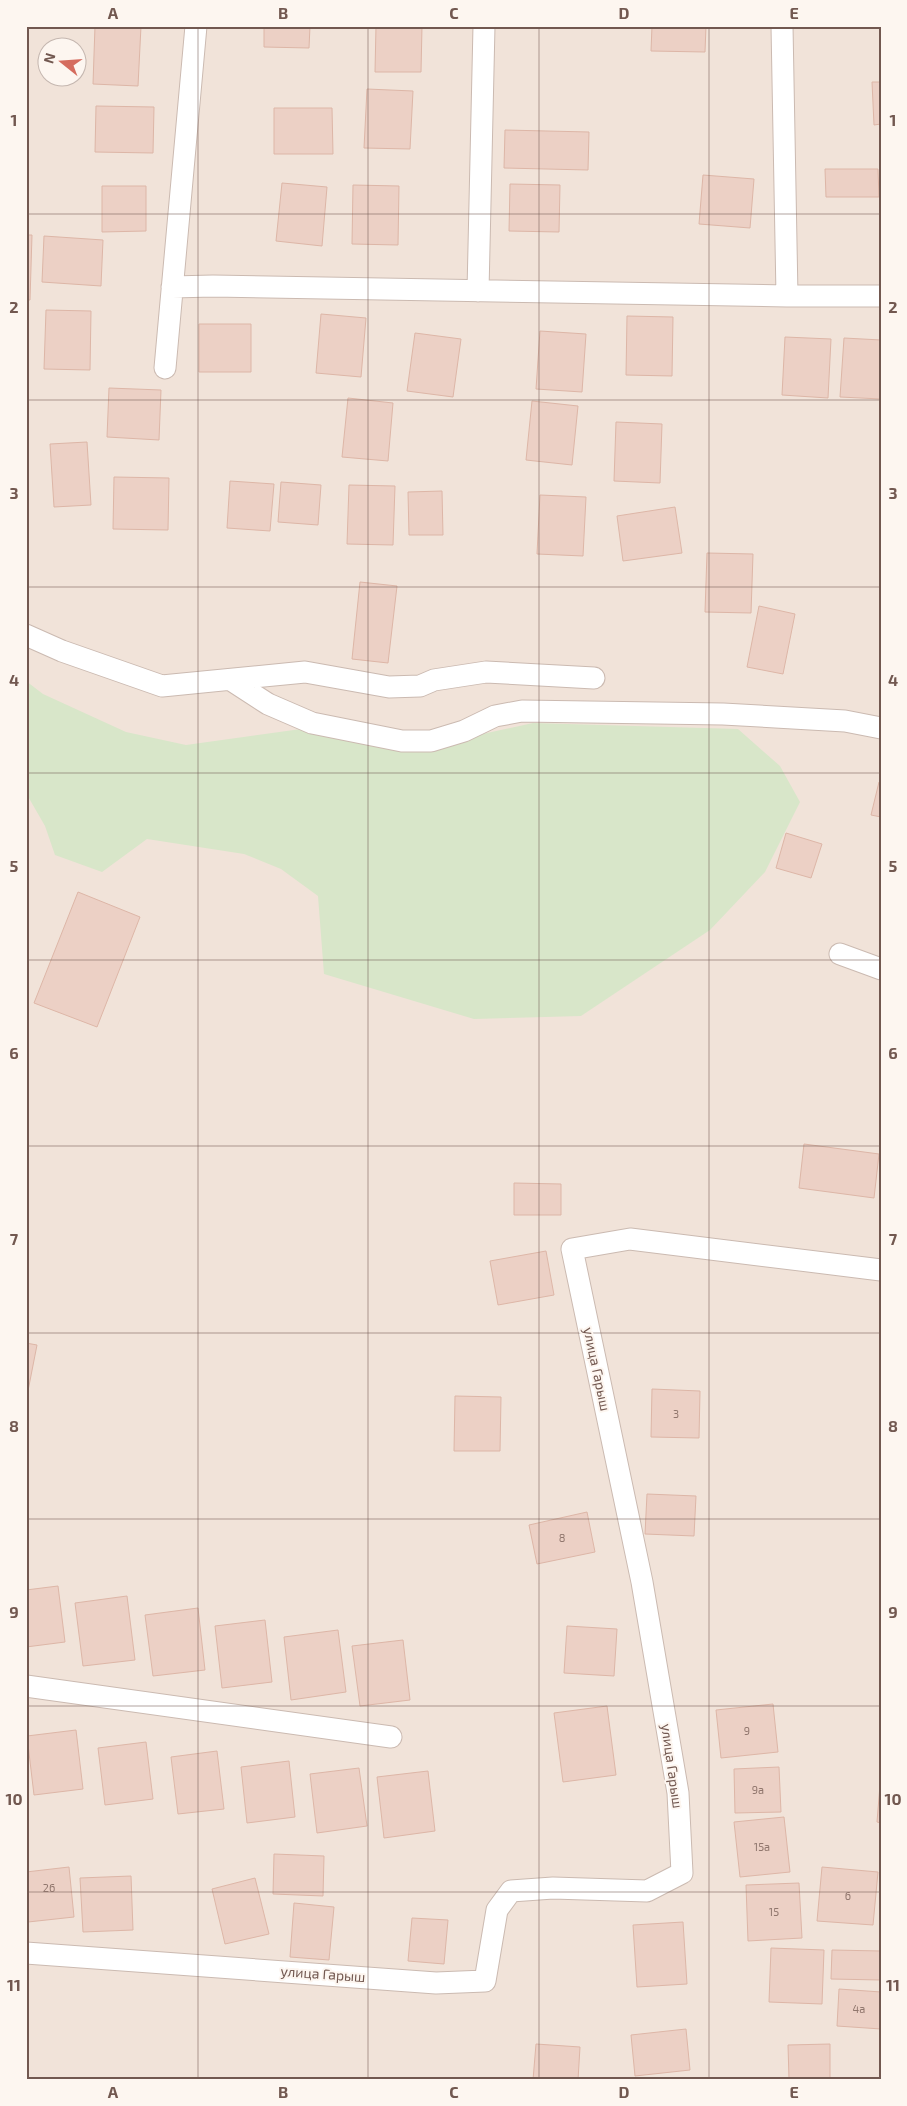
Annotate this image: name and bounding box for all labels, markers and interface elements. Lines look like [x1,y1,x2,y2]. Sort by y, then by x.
text: A [108,3,119,22]
text: B [278,3,288,22]
text: C [449,3,459,22]
text: D [619,3,630,22]
text: E [789,3,799,22]
north arrow [38,38,88,88]
text: N [39,51,59,65]
text: 1 [11,110,17,129]
text: 1 [890,110,896,129]
text: 2 [9,297,19,316]
text: 2 [888,297,898,316]
text: 3 [9,483,19,502]
text: 3 [888,483,898,502]
text: 4 [9,670,19,689]
text: 4 [888,670,898,689]
text: 5 [10,856,19,875]
text: 5 [889,856,898,875]
text: 6 [9,1043,19,1062]
text: 6 [888,1043,898,1062]
text: 7 [10,1229,19,1248]
text: 7 [889,1229,898,1248]
street label: улица Гарыш [580,1325,615,1412]
house number: 3 [673,1407,679,1420]
text: 8 [9,1416,19,1435]
text: 8 [888,1416,898,1435]
house number: 8 [559,1531,565,1544]
text: 9 [9,1602,19,1621]
text: 9 [888,1602,898,1621]
street label: улица Гарыш [658,1723,687,1809]
house number: 9 [744,1724,750,1737]
house number: 9а [752,1783,764,1796]
text: 10 [5,1789,23,1808]
text: 10 [884,1789,902,1808]
house number: 15а [754,1840,770,1853]
house number: 26 [43,1881,55,1894]
house number: 6 [845,1889,851,1902]
house number: 15 [769,1905,779,1918]
street label: улица Гарыш [280,1962,366,1985]
text: 11 [7,1975,21,1994]
text: 11 [886,1975,900,1994]
house number: 4а [853,2002,865,2015]
text: A [108,2082,119,2101]
text: B [278,2082,288,2101]
text: C [449,2082,459,2101]
text: D [619,2082,630,2101]
text: E [789,2082,799,2101]

